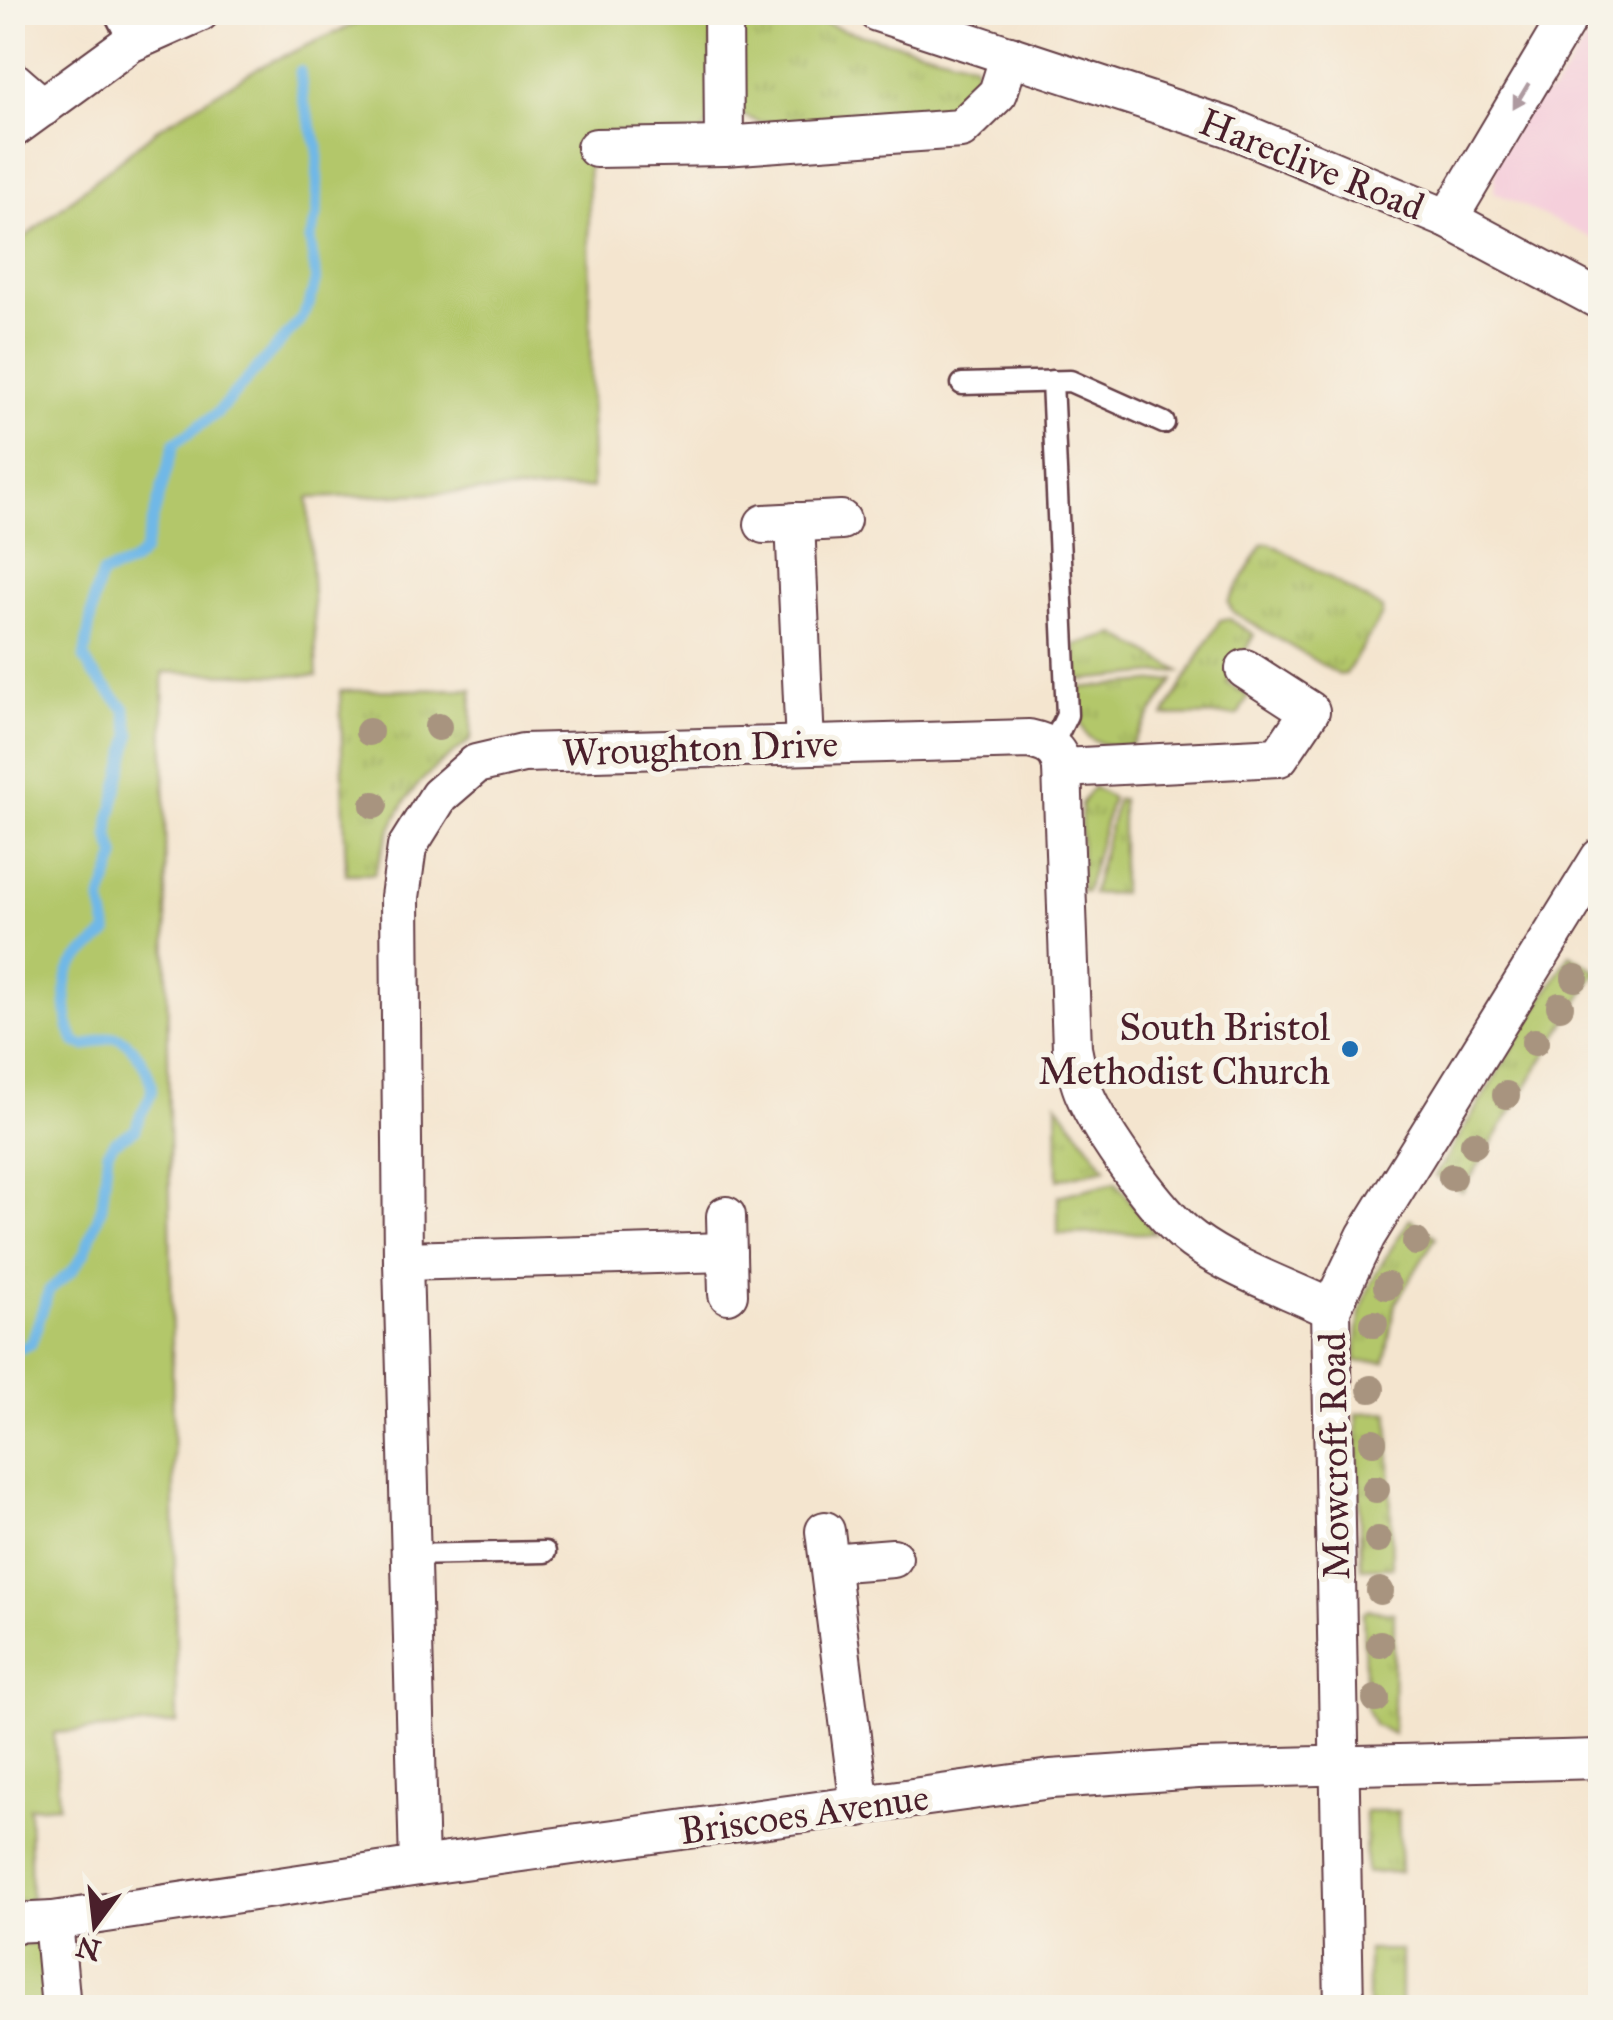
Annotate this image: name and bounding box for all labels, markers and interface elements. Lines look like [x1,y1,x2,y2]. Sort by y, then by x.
one-way arrow [1513,82,1530,110]
street label: Hareclive Road [1193,98,1431,230]
street label: Wroughton Drive [561,720,839,776]
place label: South Bristol Methodist Church [1038,1004,1331,1094]
marker: South Bristol Methodist Church [1339,1038,1361,1060]
street label: Mowcroft Road [1309,1332,1359,1580]
street label: Briscoes Avenue [677,1774,931,1854]
north arrow [45,1875,145,1975]
text: N [72,1929,105,1969]

